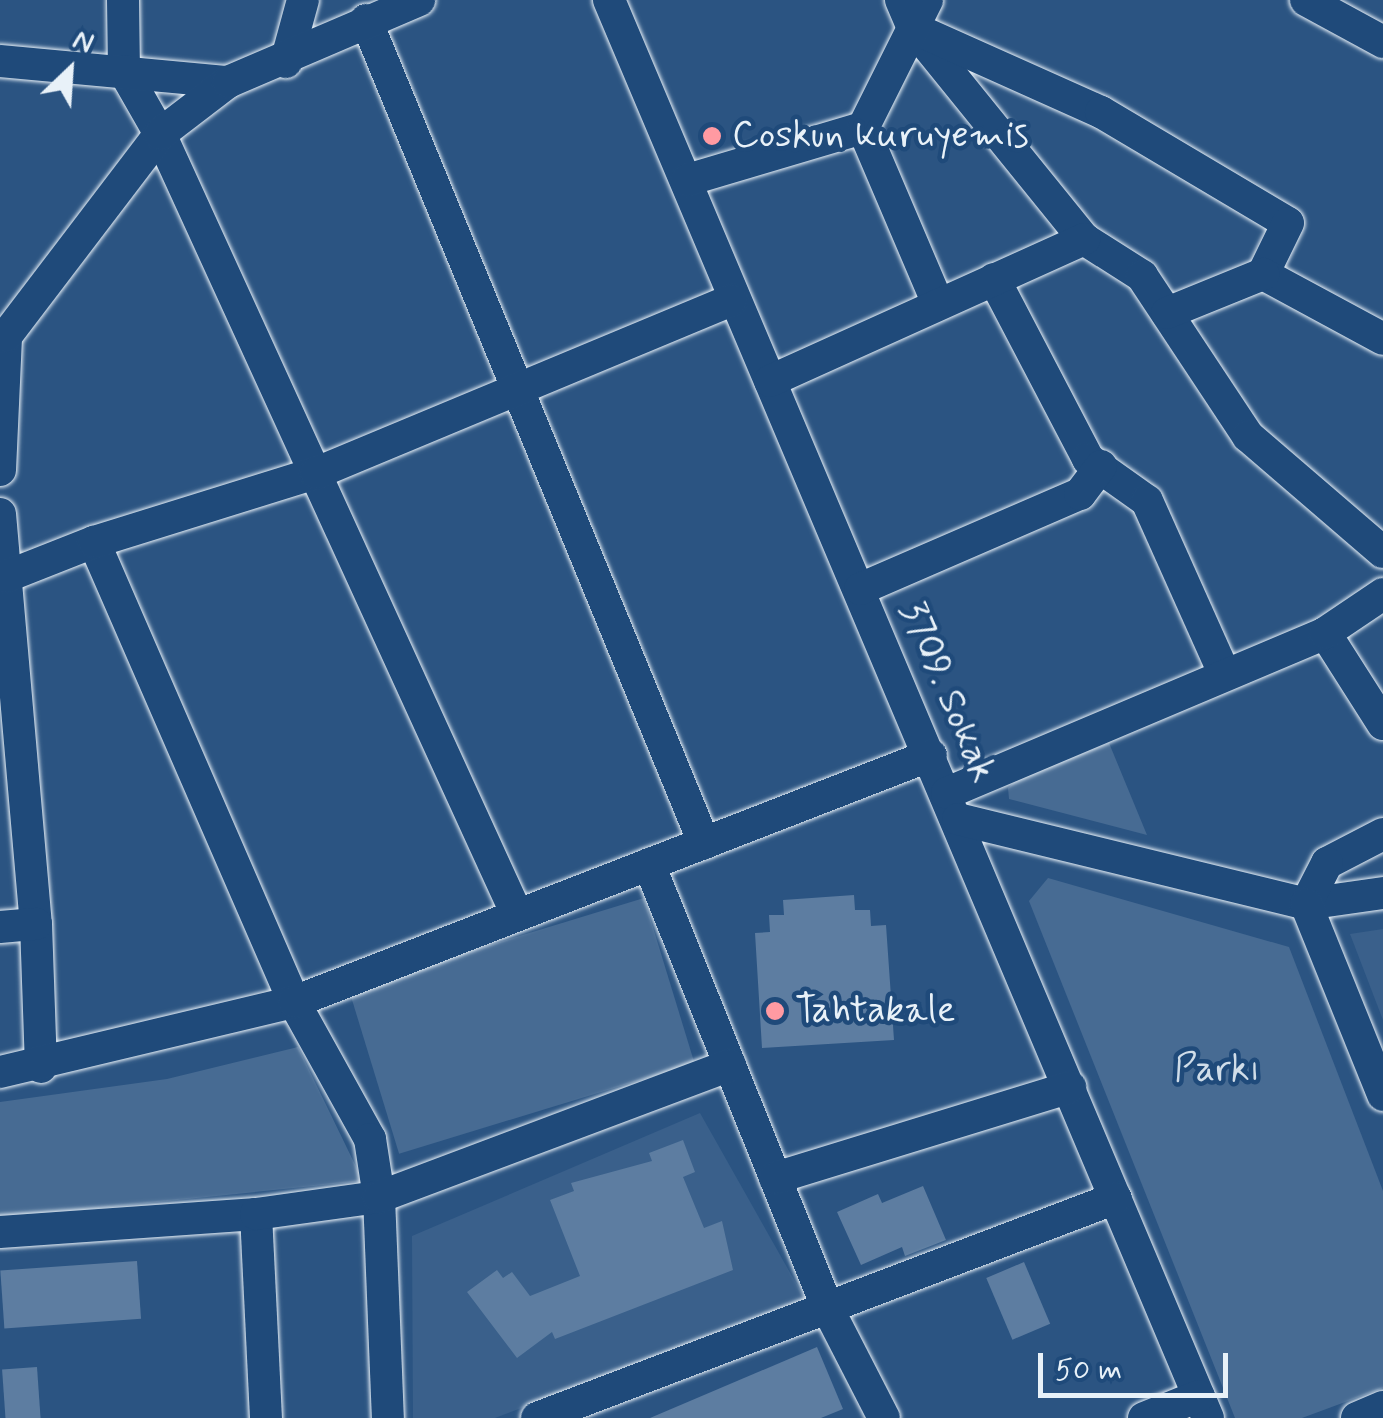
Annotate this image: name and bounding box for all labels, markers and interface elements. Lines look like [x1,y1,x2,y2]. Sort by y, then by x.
north arrow [20,20,120,120]
text: N [67,22,99,63]
place label: Coskun kuruyemis [732,113,1010,159]
marker: Coskun kuruyemis [701,125,723,147]
street label: 3709. Sokak [888,595,1006,789]
place label: Tahtakale [795,988,955,1034]
marker: Tahtakale [764,1000,786,1022]
park label: Parkı [1174,1047,1260,1093]
scale bar [1043,1333,1233,1395]
text: 50 m [1055,1351,1122,1390]

